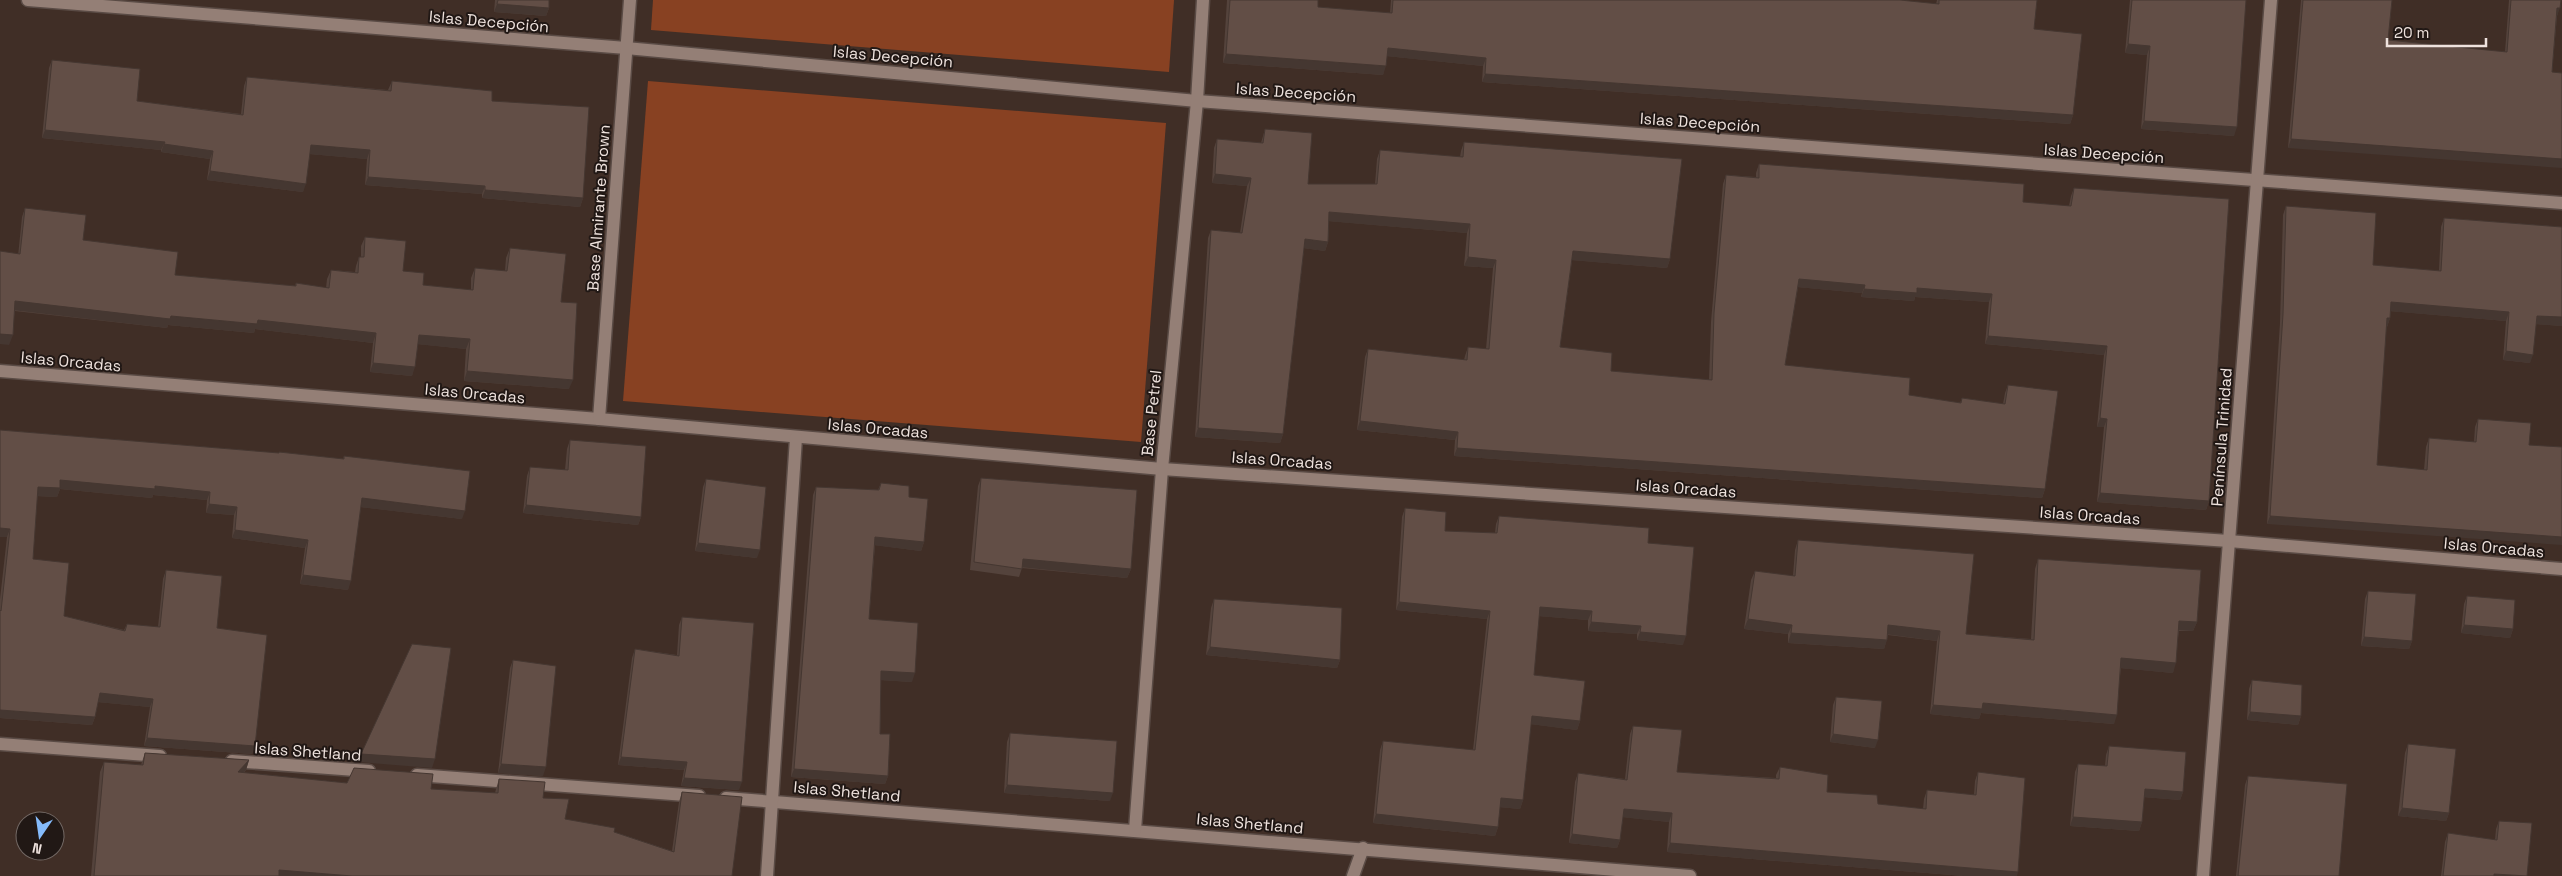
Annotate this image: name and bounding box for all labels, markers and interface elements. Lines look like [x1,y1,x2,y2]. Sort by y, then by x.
street label: Islas Decepción [428,6,550,37]
scale bar [2387,15,2486,47]
text: 20 m [2394,23,2429,42]
street label: Islas Decepción [832,41,954,72]
street label: Islas Decepción [1235,78,1357,107]
street label: Islas Decepción [1639,108,1761,137]
street label: Base Almirante Brown [582,124,615,292]
street label: Islas Decepción [2043,139,2165,168]
street label: Islas Orcadas [20,347,122,376]
street label: Península Trinidad [2206,367,2237,507]
street label: Base Petrel [1137,369,1166,457]
street label: Islas Orcadas [424,379,526,408]
street label: Islas Orcadas [827,414,929,443]
street label: Islas Orcadas [1231,447,1333,474]
street label: Islas Orcadas [1635,475,1737,502]
street label: Islas Orcadas [2039,502,2141,529]
street label: Islas Orcadas [2443,533,2545,562]
street label: Islas Shetland [254,737,362,766]
street label: Islas Shetland [793,776,901,807]
street label: Islas Shetland [1196,808,1304,839]
north arrow [15,811,65,861]
text: N [30,839,44,858]

